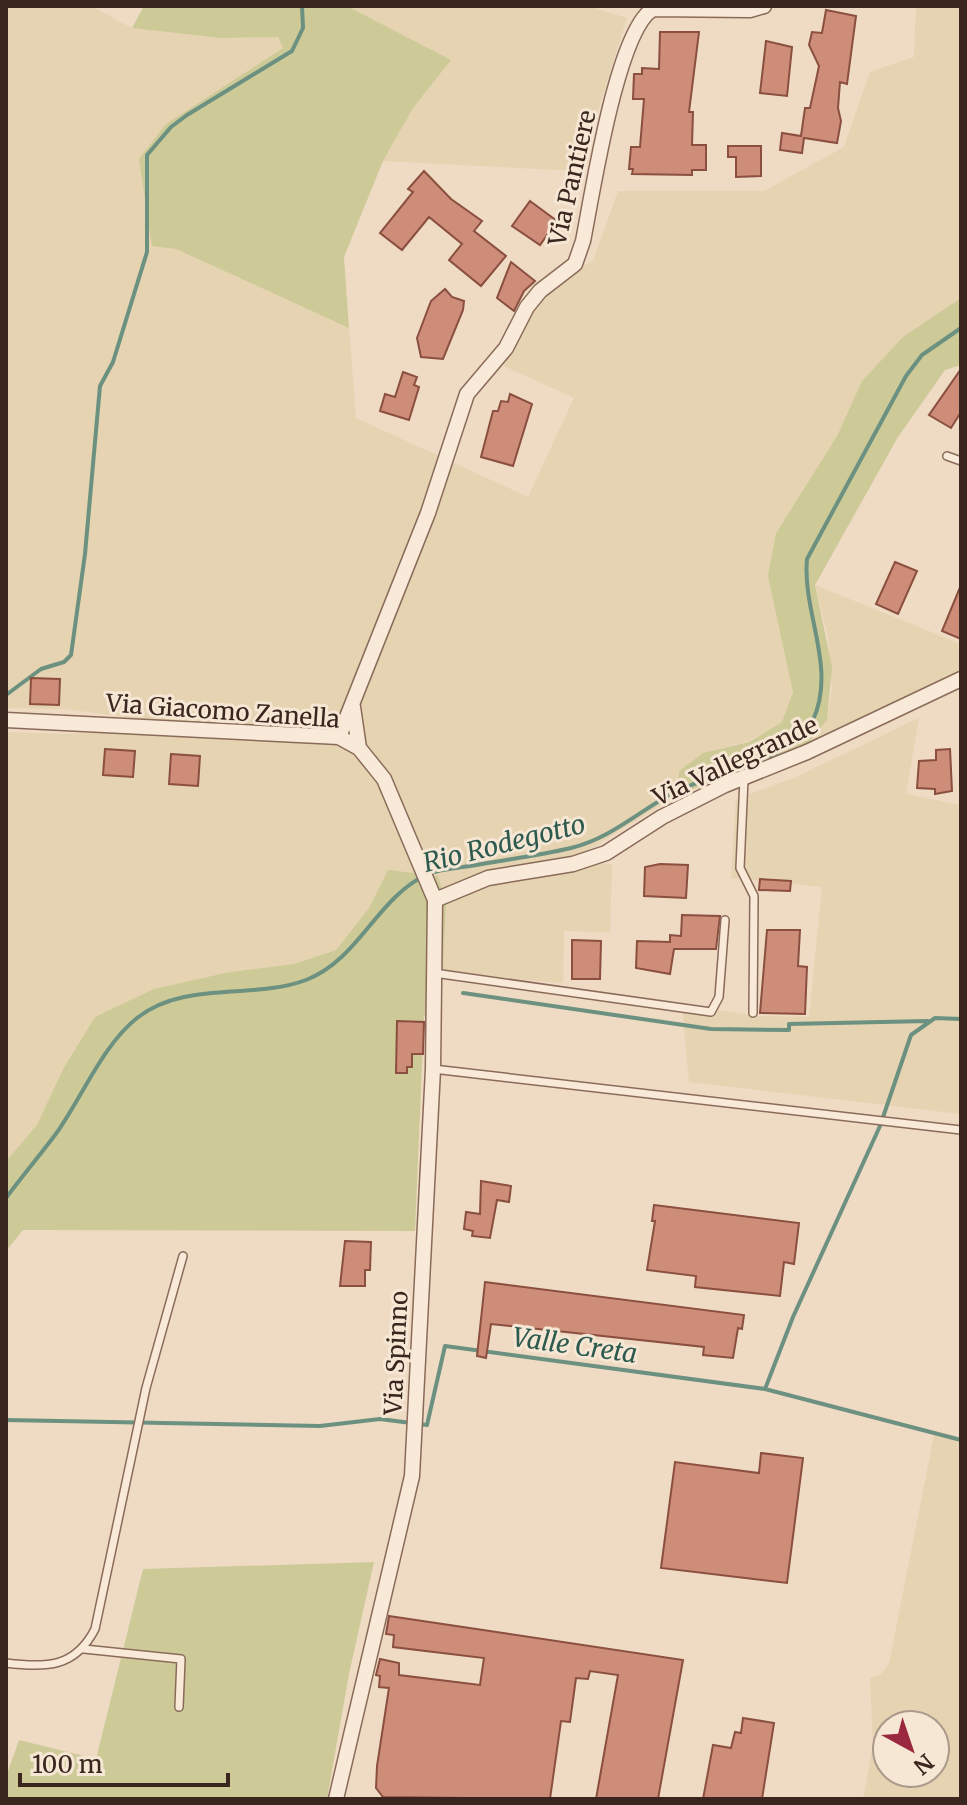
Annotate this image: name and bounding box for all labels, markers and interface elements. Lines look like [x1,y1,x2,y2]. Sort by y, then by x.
street label: Via Pantiere [541,107,603,250]
street label: Via Giacomo Zanella [104,687,341,735]
street label: Via Vallegrande [647,709,822,813]
water label: Rio Rodegotto [419,807,589,879]
street label: Via Spinno [377,1290,415,1417]
water label: Valle Creta [511,1320,639,1370]
north arrow [871,1709,951,1789]
scale bar [20,1737,228,1787]
text: N [908,1748,940,1781]
text: 100 m [32,1749,103,1780]

